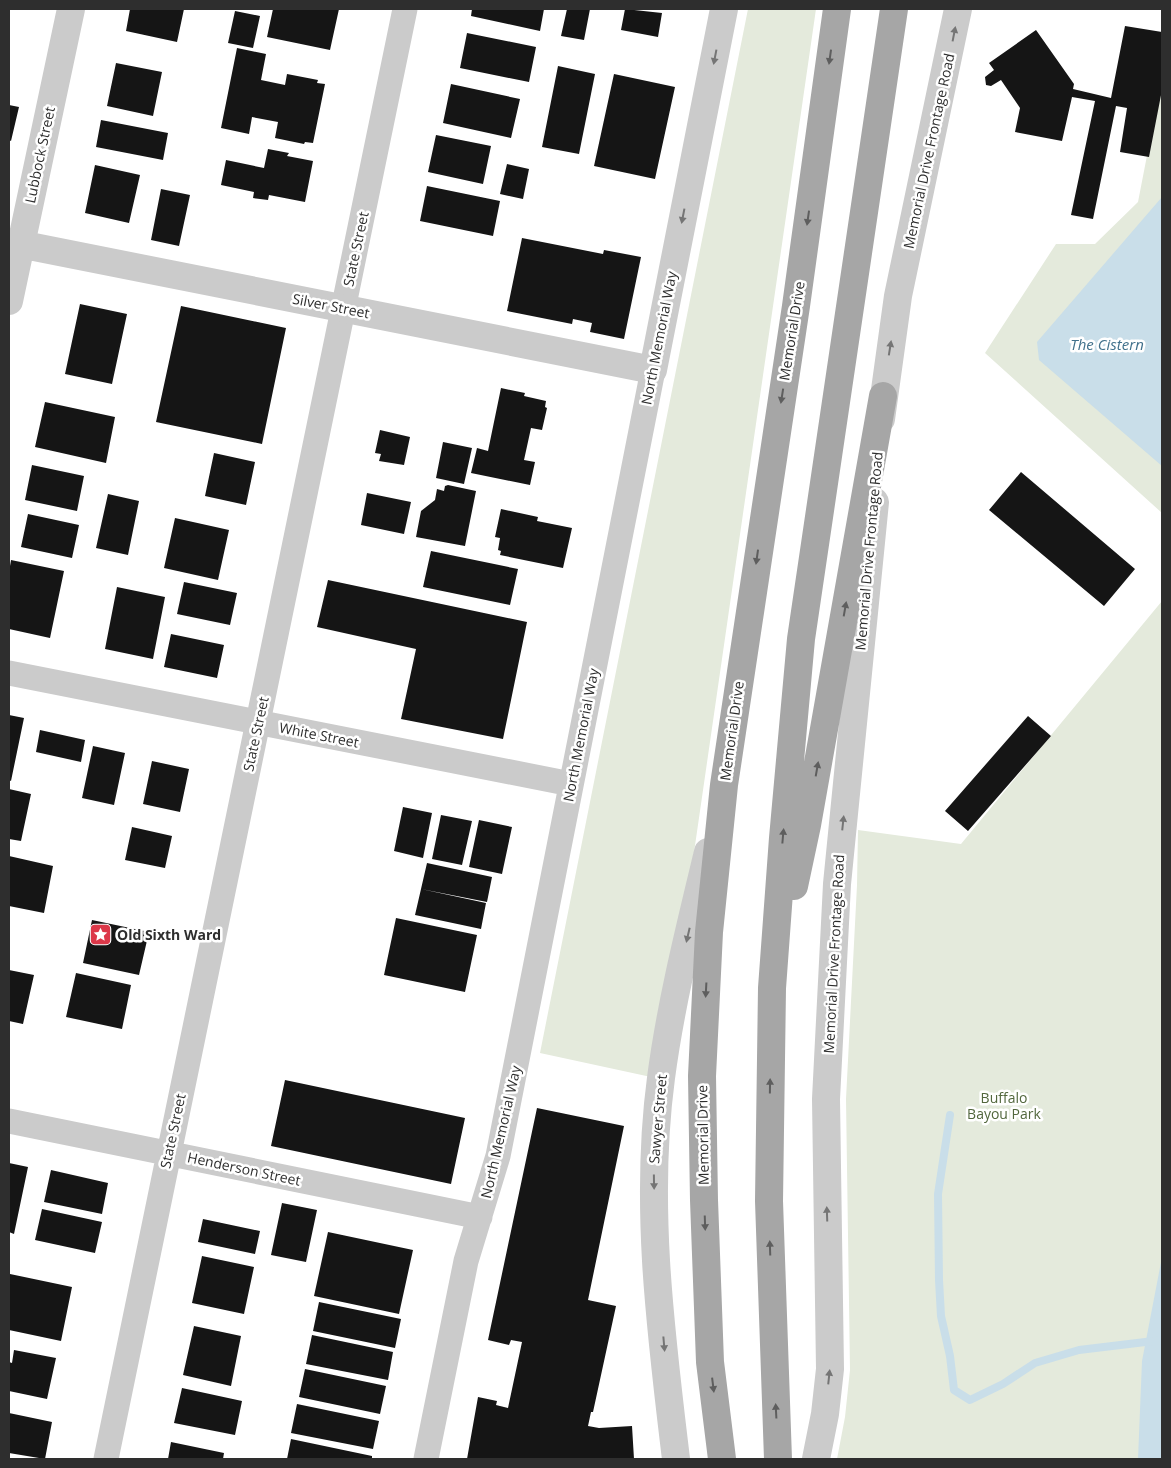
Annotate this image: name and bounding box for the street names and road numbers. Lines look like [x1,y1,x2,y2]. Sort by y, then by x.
street label: Memorial Drive Frontage Road [899,52,959,250]
street label: Lubbock Street [20,105,59,205]
street label: State Street [338,210,373,288]
street label: North Memorial Way [636,269,681,406]
street label: Memorial Drive [774,280,809,382]
street label: Silver Street [291,289,371,322]
street label: Memorial Drive Frontage Road [850,451,887,651]
street label: North Memorial Way [558,666,603,803]
street label: Memorial Drive [715,680,748,782]
street label: State Street [238,695,273,773]
street label: White Street [278,717,360,752]
street label: Memorial Drive Frontage Road [819,854,848,1054]
street label: North Memorial Way [476,1063,525,1200]
street label: Sawyer Street [644,1073,671,1164]
street label: Memorial Drive [692,1085,713,1185]
street label: State Street [155,1092,190,1170]
street label: Henderson Street [186,1147,302,1190]

